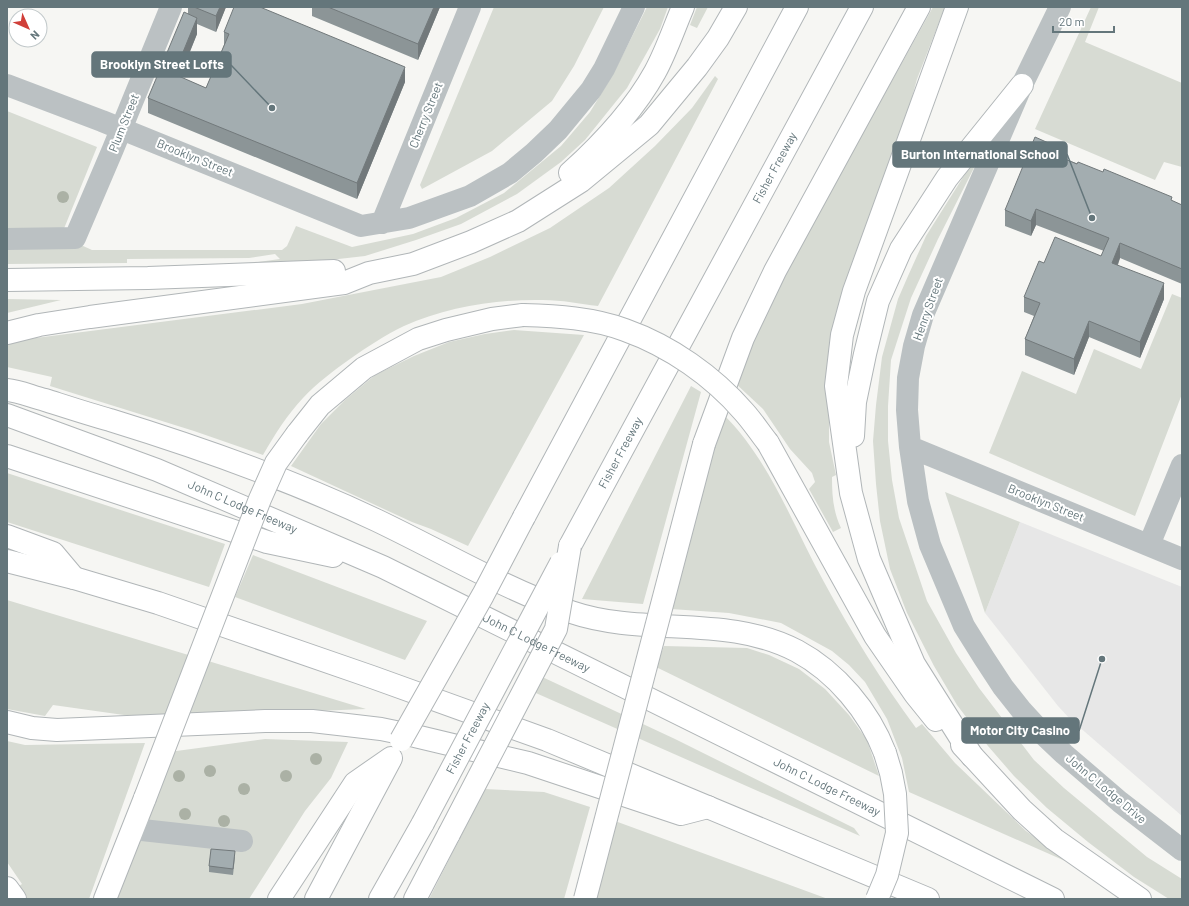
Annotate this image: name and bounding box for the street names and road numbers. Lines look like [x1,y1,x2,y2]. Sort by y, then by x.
street label: Cherry Street [406,80,445,150]
street label: Plum Street [105,92,141,154]
street label: Fisher Freeway [749,129,799,206]
street label: Brooklyn Street [155,135,235,179]
street label: Henry Street [909,275,945,342]
street label: Fisher Freeway [595,414,645,490]
street label: John C Lodge Freeway [186,476,300,536]
street label: Brooklyn Street [1006,480,1086,524]
street label: John C Lodge Freeway [481,610,593,675]
street label: Fisher Freeway [442,699,492,776]
street label: John C Lodge Drive [1064,751,1150,826]
street label: John C Lodge Freeway [771,754,883,819]

